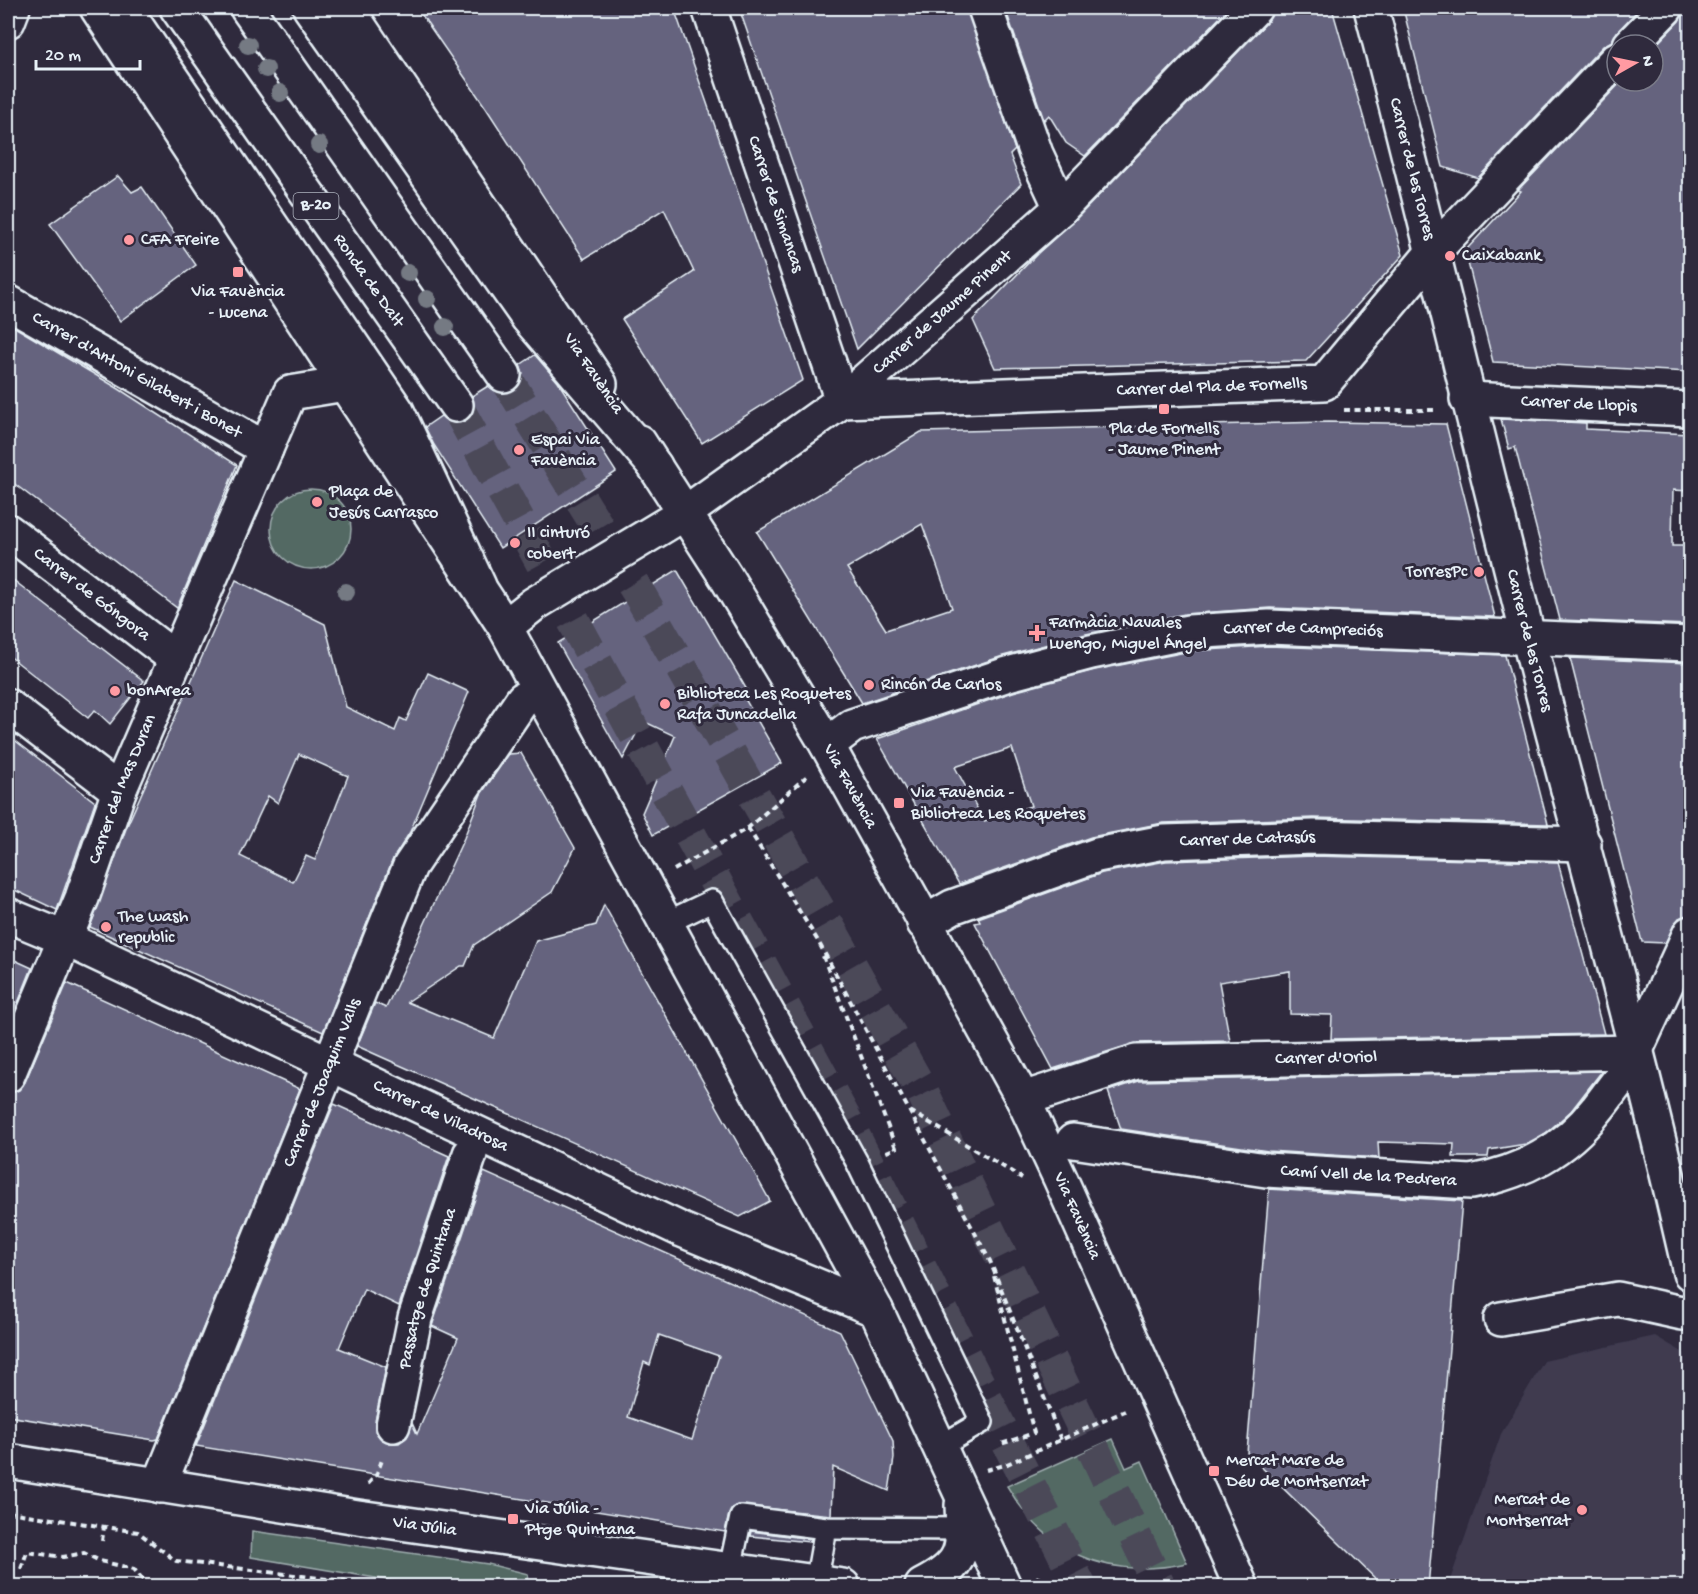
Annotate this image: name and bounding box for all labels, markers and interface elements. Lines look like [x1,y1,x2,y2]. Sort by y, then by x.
scale bar [36,33,140,71]
north arrow [1605,33,1665,93]
text: 20 m [45,46,81,67]
text: N [1636,55,1657,68]
street label: Carrer de les Torres [1384,96,1440,243]
street label: Carrer de Simancas [743,133,809,276]
road number: B-20 [294,193,338,219]
place label: CFA Freire [141,230,220,251]
street label: Ronda de Dalt [328,230,409,333]
marker: CFA Freire [122,233,136,247]
street label: Carrer de Jaume Pinent [868,245,1018,379]
place label: Caixabank [1462,246,1543,267]
marker: Caixabank [1443,249,1457,263]
marker: Via Favència - Lucena [231,265,245,279]
place label: Via Favència - Lucena [190,282,286,324]
street label: Carrer d'Antoni Gilabert i Bonet [28,307,247,444]
street label: Via Favència [558,329,628,419]
street label: Carrer del Pla de Fornells [1116,373,1309,401]
street label: Carrer de Llopis [1521,391,1639,417]
marker: Pla de Fornells - Jaume Pinent [1157,402,1171,416]
place label: Pla de Fornells - Jaume Pinent [1108,419,1222,461]
place label: Espai Via Favència [530,430,601,472]
marker: Espai Via Favència [512,443,526,457]
place label: Plaça de Jesús Carrasco [328,482,438,524]
marker: Plaça de Jesús Carrasco [310,495,324,509]
place label: II cinturó cobert [527,523,590,565]
marker: II cinturó cobert [508,536,522,550]
street label: Carrer de Góngora [29,543,155,647]
place label: TorresPc [1405,562,1468,583]
marker: TorresPc [1472,565,1486,579]
street label: Carrer de les Torres [1501,567,1558,715]
place label: Farmàcia Navales Luengo, Miguel Ángel [1048,613,1207,655]
street label: Carrer de Campreciós [1223,616,1385,642]
marker: Farmàcia Navales Luengo, Miguel Ángel [1030,626,1044,640]
place label: Rincón de Carlos [881,675,1003,696]
marker: Rincón de Carlos [862,678,876,692]
place label: bonArea [127,681,192,702]
marker: bonArea [108,684,122,698]
place label: Biblioteca Les Roquetes Rafa Juncadella [676,684,853,726]
marker: Biblioteca Les Roquetes Rafa Juncadella [658,697,672,711]
street label: Carrer del Mas Duran [84,711,161,867]
street label: Via Favència [818,740,882,833]
place label: Via Favència - Biblioteca Les Roquetes [910,783,1087,825]
marker: Via Favència - Biblioteca Les Roquetes [892,796,906,810]
street label: Carrer de Catasús [1179,826,1317,852]
place label: The wash republic [117,907,189,949]
marker: The wash republic [99,920,113,934]
street label: Carrer de Joaquim Valls [279,994,366,1170]
street label: Carrer d'Oriol [1275,1047,1377,1070]
street label: Carrer de Viladrosa [369,1075,513,1157]
street label: Camí Vell de la Pedrera [1280,1160,1458,1192]
street label: Via Favència [1048,1168,1106,1264]
street label: Passatge de Quintana [394,1204,462,1372]
place label: Mercat Mare de Déu de Montserrat [1225,1451,1369,1493]
marker: Mercat Mare de Déu de Montserrat [1207,1464,1221,1478]
place label: Mercat de Montserrat [1486,1490,1572,1532]
place label: Via Júlia - Ptge Quintana [524,1499,636,1541]
marker: Mercat de Montserrat [1575,1503,1589,1517]
street label: Via Júlia [391,1511,459,1542]
marker: Via Júlia - Ptge Quintana [506,1512,520,1526]

